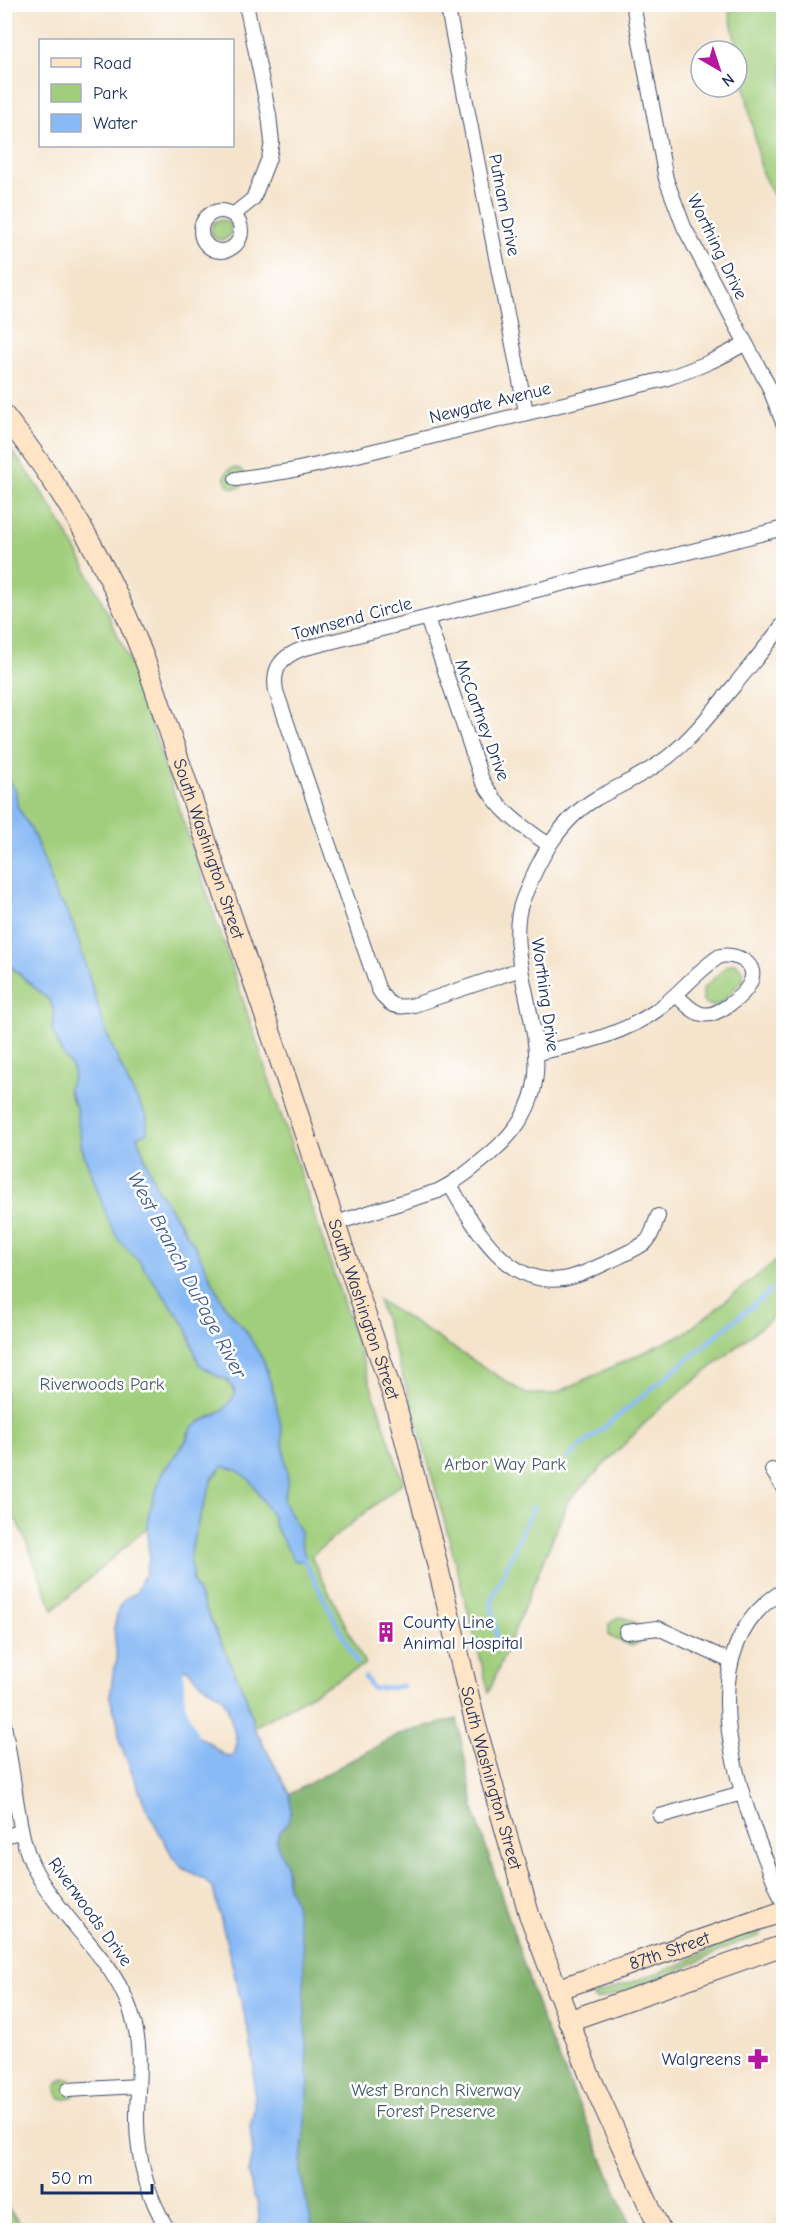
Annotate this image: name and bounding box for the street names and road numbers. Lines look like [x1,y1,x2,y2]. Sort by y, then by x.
street label: Putnam Drive [484,152,524,258]
street label: Worthing Drive [682,191,752,303]
street label: Newgate Avenue [427,378,553,428]
street label: Townsend Circle [290,593,414,645]
street label: McCartney Drive [450,656,514,784]
street label: South Washington Street [169,756,249,942]
street label: Worthing Drive [527,937,563,1053]
street label: South Washington Street [324,1216,404,1403]
street label: South Washington Street [456,1684,527,1873]
street label: Riverwoods Drive [43,1853,137,1971]
street label: 87th Street [626,1927,713,1974]

